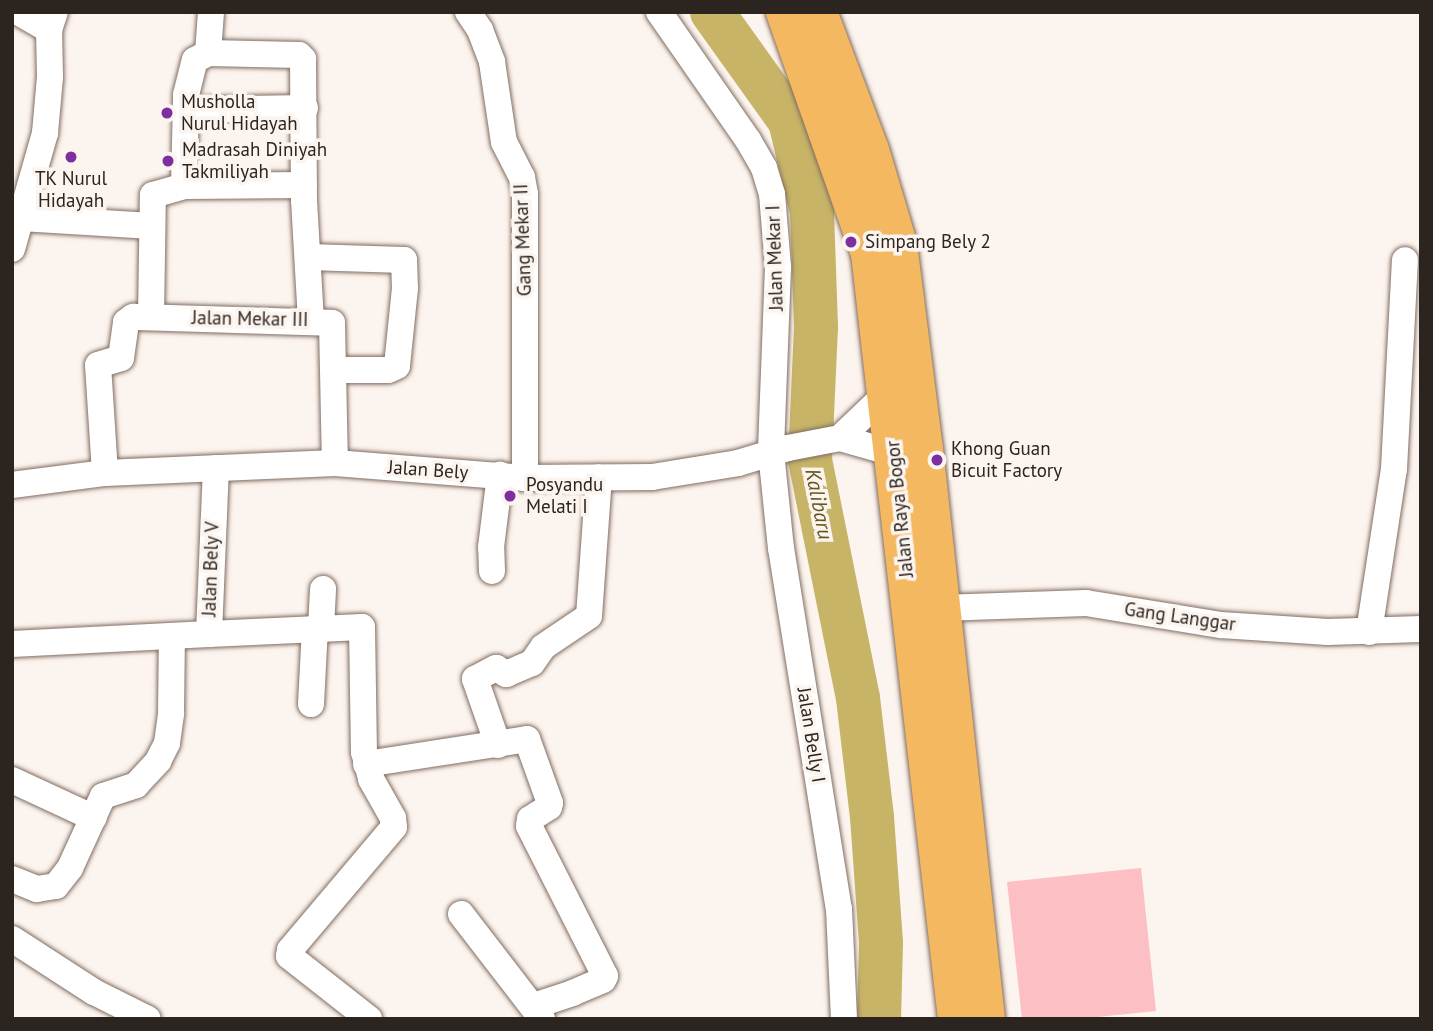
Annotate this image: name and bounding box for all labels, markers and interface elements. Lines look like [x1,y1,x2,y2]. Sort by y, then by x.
place label: Musholla Nurul Hidayah [181,91,298,135]
marker: Musholla Nurul Hidayah [159,105,175,121]
place label: Madrasah Diniyah Takmiliyah [182,139,327,183]
marker: TK Nurul Hidayah [63,149,79,165]
marker: Madrasah Diniyah Takmiliyah [160,153,176,169]
place label: TK Nurul Hidayah [35,168,107,212]
street label: Gang Mekar II [510,183,536,297]
street label: Jalan Mekar I [762,205,788,311]
place label: Simpang Bely 2 [865,231,992,253]
marker: Simpang Bely 2 [843,234,859,250]
street label: Jalan Mekar III [191,307,309,331]
place label: Khong Guan Bicuit Factory [951,438,1062,482]
street label: Jalan Raya Bogor [881,439,919,579]
marker: Khong Guan Bicuit Factory [929,452,945,468]
street label: Jalan Bely [387,456,469,484]
water label: Kalibaru [800,466,838,542]
place label: Posyandu Melati I [526,474,603,518]
marker: Posyandu Melati I [500,486,520,506]
street label: Jalan Bely V [198,520,224,618]
street label: Gang Langgar [1123,598,1237,636]
street label: Jalan Belly I [792,685,830,785]

